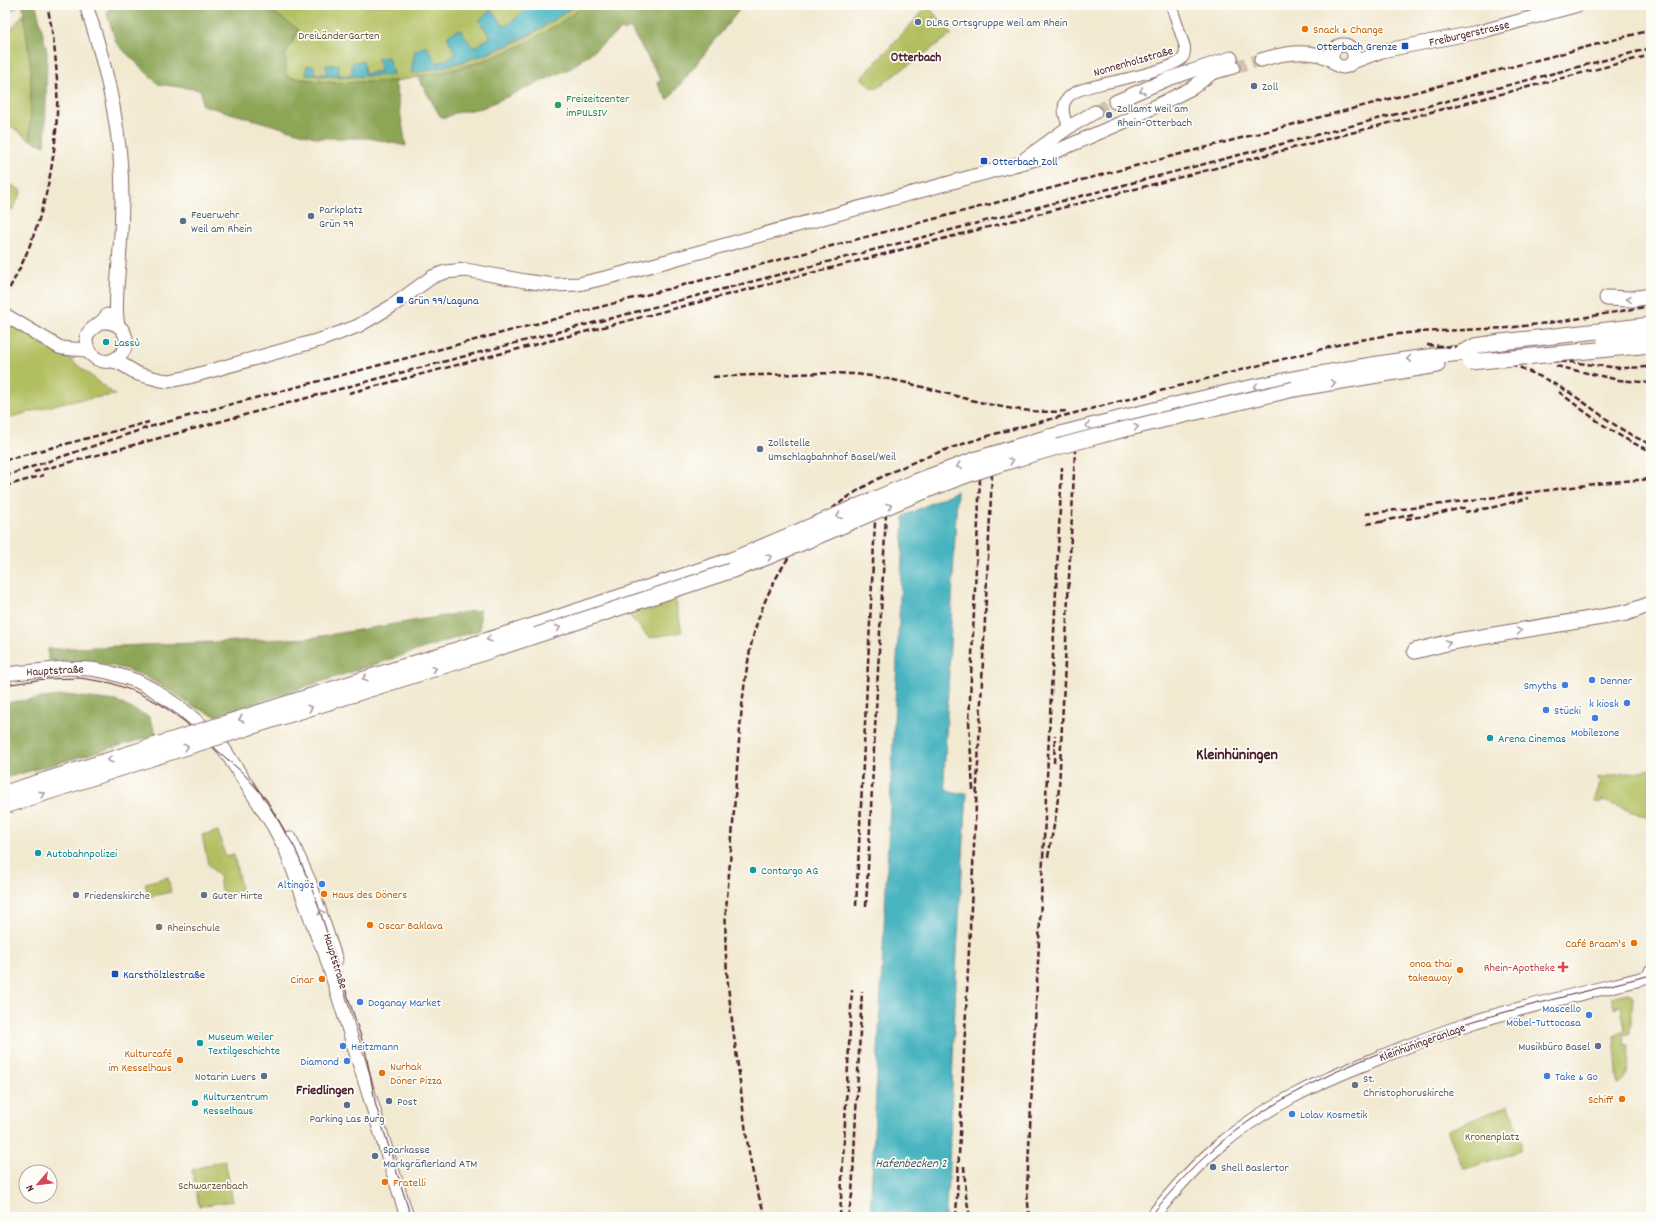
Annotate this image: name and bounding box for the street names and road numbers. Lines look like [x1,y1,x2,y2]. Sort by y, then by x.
street label: Freiburgerstrasse [1427,17,1511,52]
street label: Nonnenholzstraße [1092,43,1175,82]
street label: Hauptstraße [26,662,84,681]
street label: Hauptstraße [318,931,351,991]
street label: Kleinhüningeranlage [1377,1020,1468,1067]

